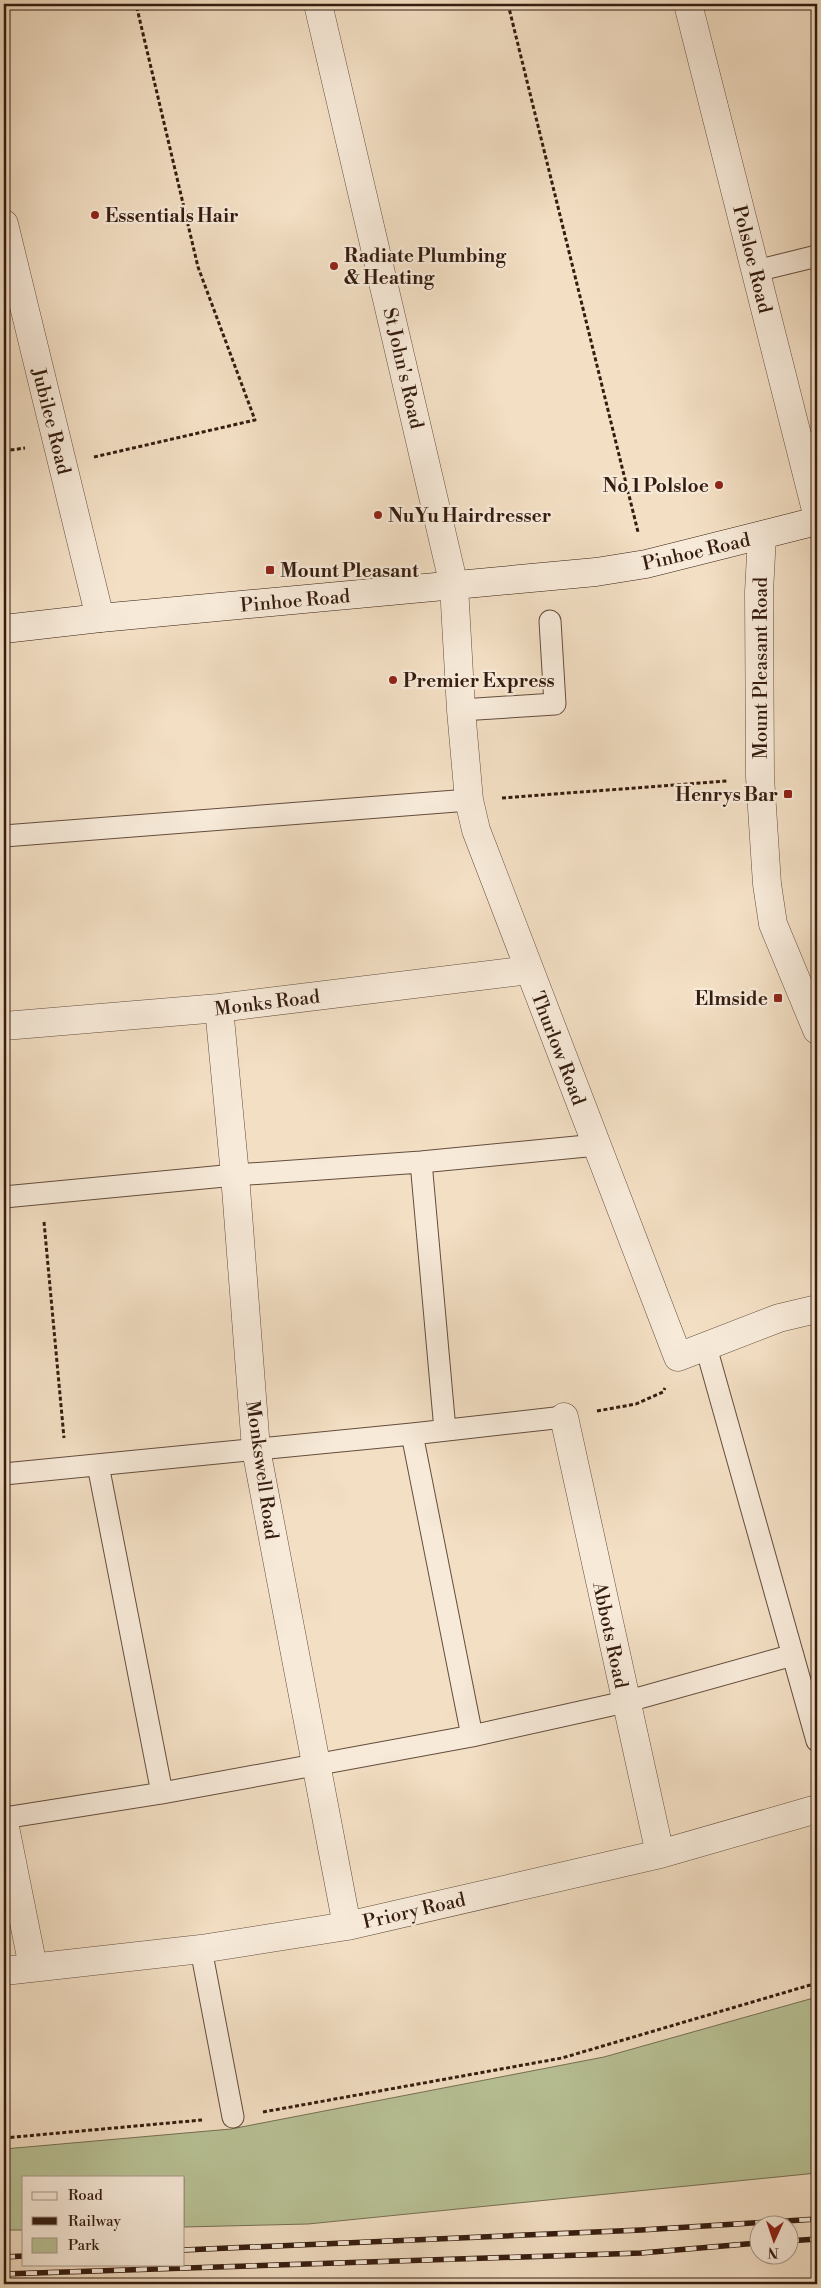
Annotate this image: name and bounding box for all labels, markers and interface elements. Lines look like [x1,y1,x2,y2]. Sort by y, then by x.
street label: Polsloe Road [727,203,777,316]
place label: Essentials Hair [105,204,239,228]
marker: Essentials Hair [89,209,101,221]
place label: Radiate Plumbing & Heating [344,244,507,290]
marker: Radiate Plumbing & Heating [328,260,340,272]
street label: St John's Road [377,305,429,431]
street label: Jubilee Road [26,365,76,477]
place label: No 1 Polsloe [603,474,709,498]
marker: No 1 Polsloe [713,479,725,491]
place label: NuYu Hairdresser [388,504,552,528]
marker: NuYu Hairdresser [372,509,384,521]
street label: Pinhoe Road [640,528,753,576]
place label: Mount Pleasant [280,559,419,583]
marker: Mount Pleasant [264,564,276,576]
street label: Mount Pleasant Road [749,577,773,759]
street label: Pinhoe Road [239,584,351,618]
place label: Premier Express [403,669,555,693]
marker: Premier Express [387,674,399,686]
place label: Henrys Bar [675,783,778,807]
marker: Henrys Bar [782,788,794,800]
street label: Monks Road [213,985,321,1021]
place label: Elmside [695,987,768,1011]
street label: Thurlow Road [525,988,591,1109]
marker: Elmside [772,992,784,1004]
street label: Monkswell Road [240,1399,284,1541]
street label: Abbots Road [587,1579,633,1691]
street label: Priory Road [361,1887,468,1934]
legend [22,2176,185,2266]
text: Road [68,2186,103,2205]
text: Railway [68,2212,122,2231]
north arrow [748,2216,798,2266]
text: Park [68,2236,100,2255]
text: N [767,2243,779,2261]

